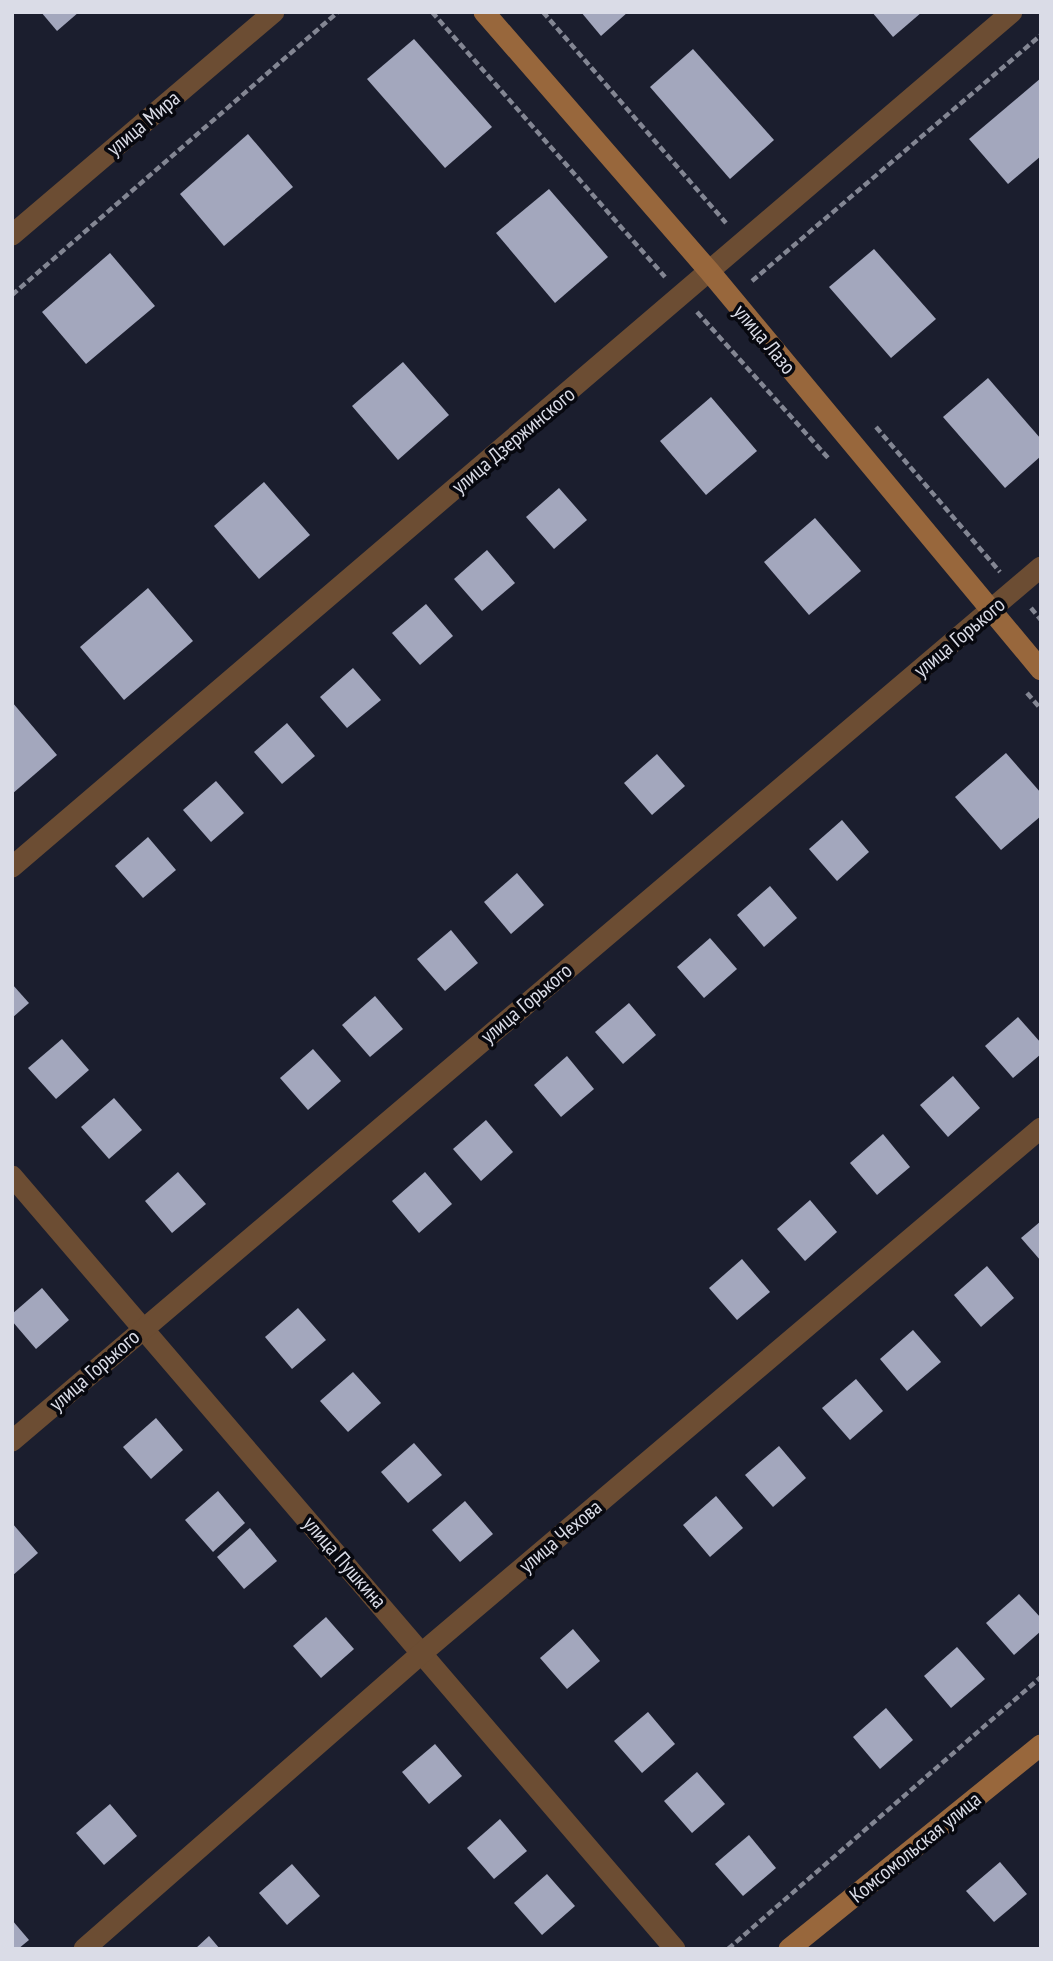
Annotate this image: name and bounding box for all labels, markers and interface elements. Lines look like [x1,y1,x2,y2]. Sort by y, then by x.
street label: улица Мира [101,84,185,162]
street label: улица Лазо [728,299,802,379]
street label: улица Дзержинского [446,381,580,499]
street label: улица Горького [908,591,1010,683]
street label: улица Горького [475,957,577,1049]
street label: улица Горького [43,1323,145,1417]
street label: улица Чехова [513,1493,607,1579]
street label: улица Пушкина [297,1510,393,1614]
street label: Комсомольская улица [844,1786,986,1908]

